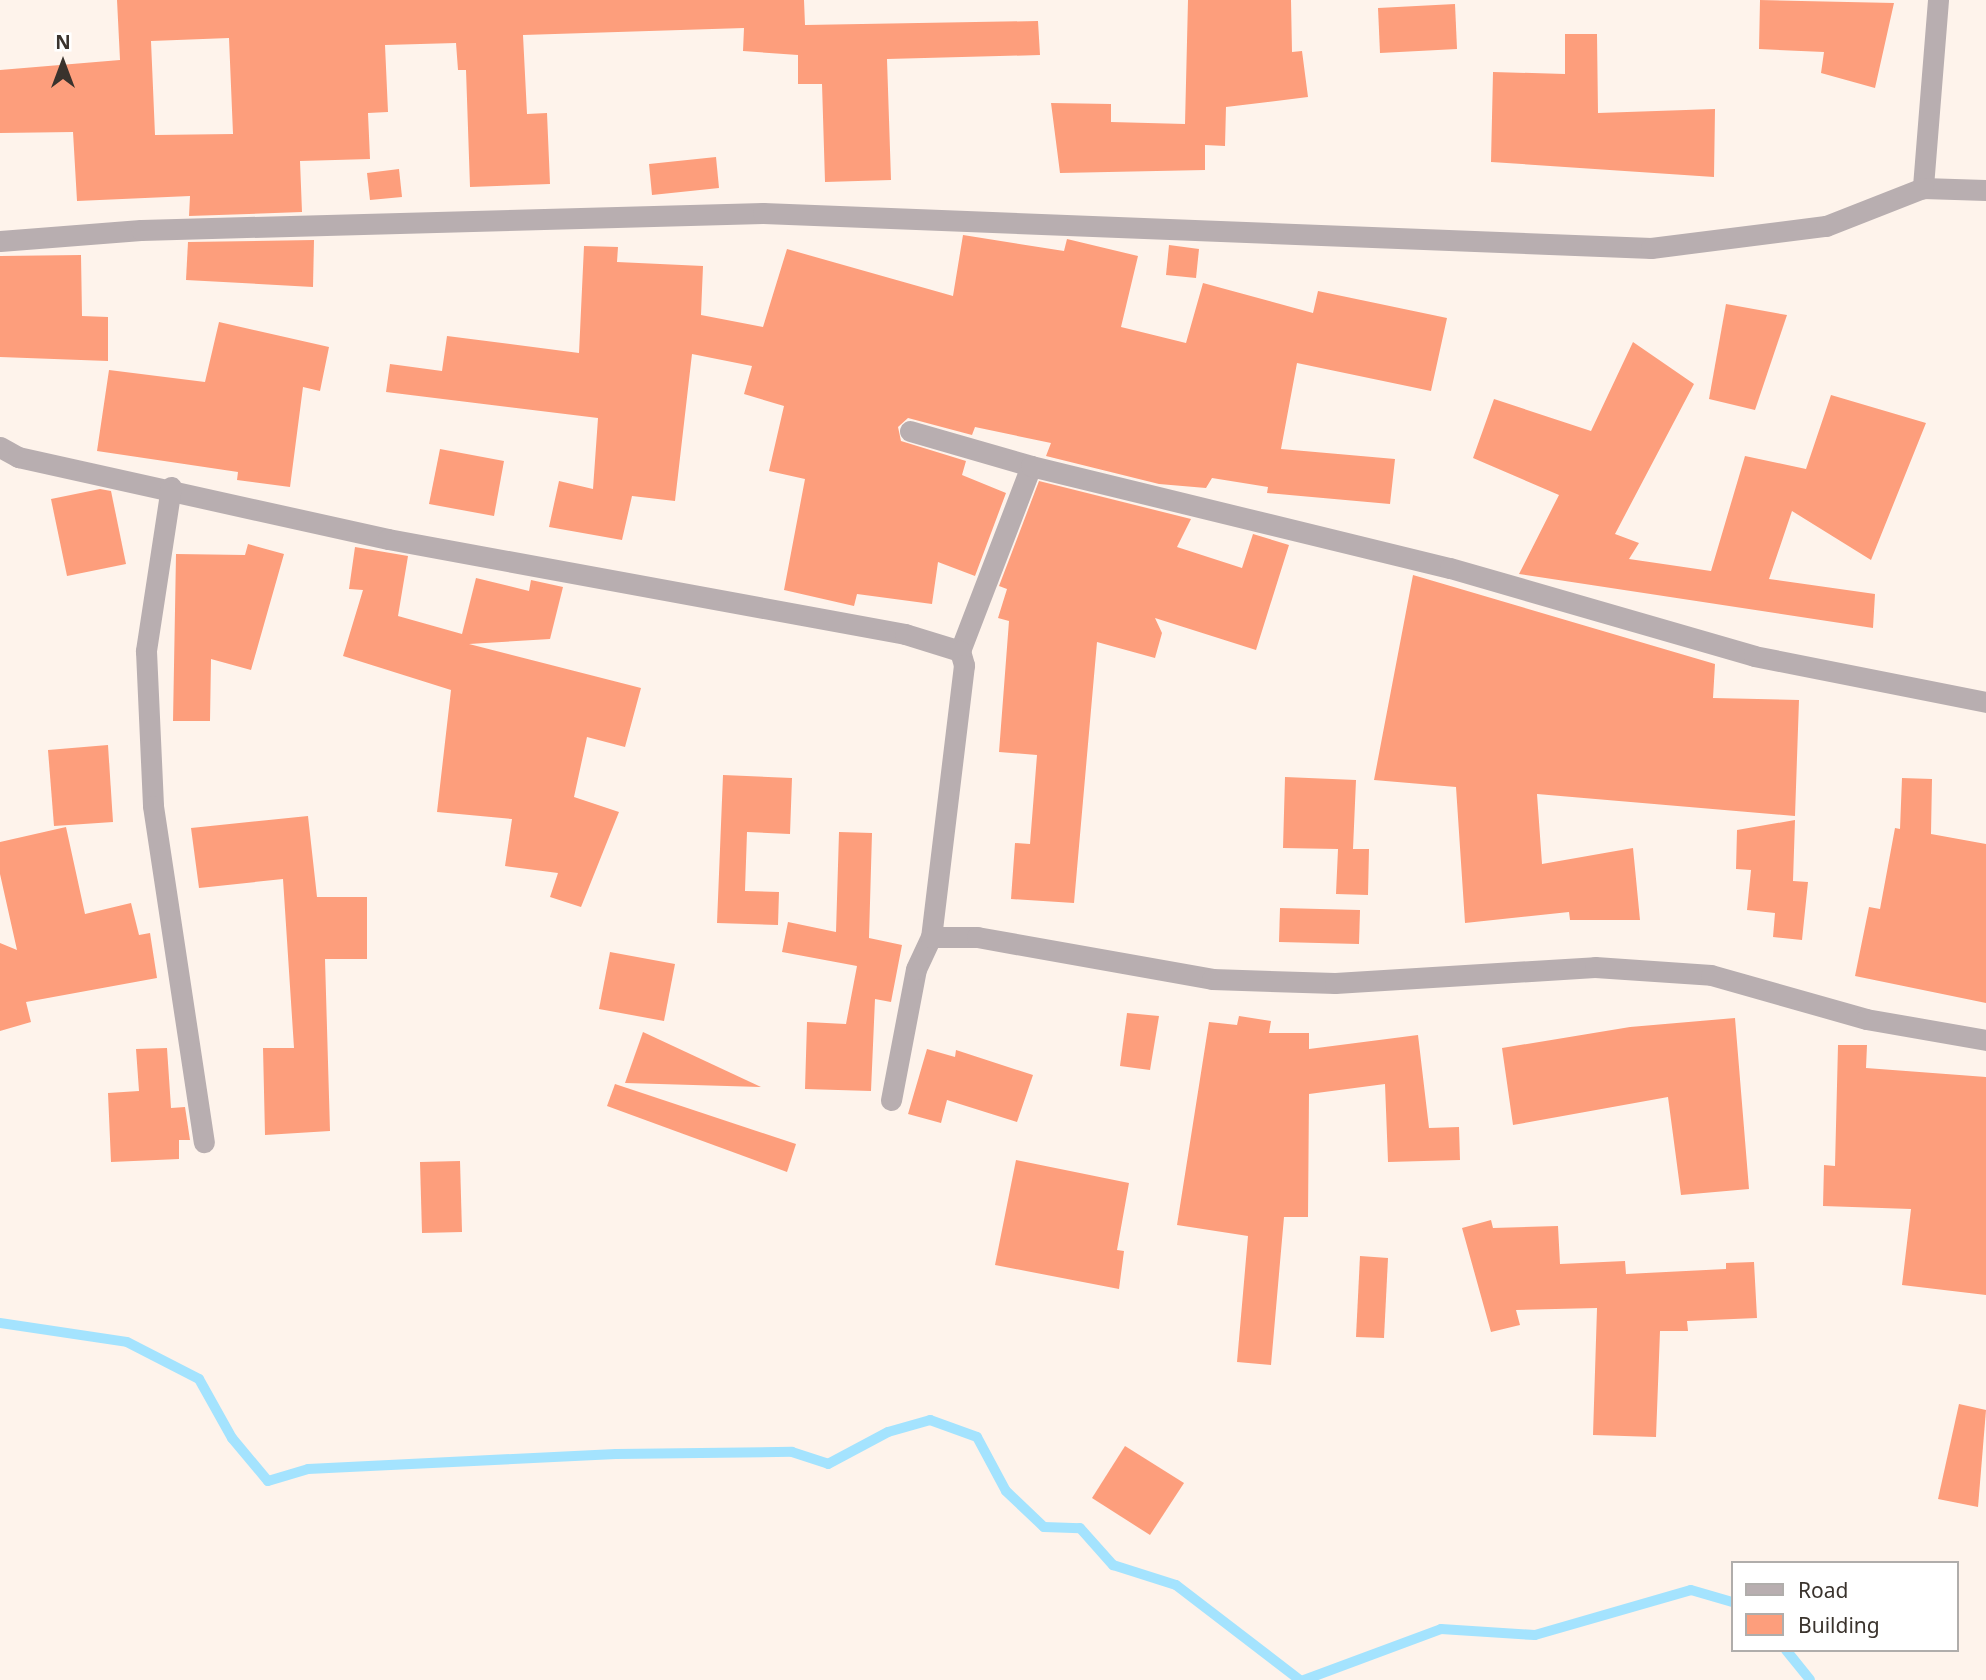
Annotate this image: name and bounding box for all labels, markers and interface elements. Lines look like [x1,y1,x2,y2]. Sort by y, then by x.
north arrow [28,28,98,98]
text: N [55,29,71,55]
legend [1730,1561,1958,1652]
text: Road [1798,1576,1848,1604]
text: Building [1798,1611,1880,1639]

